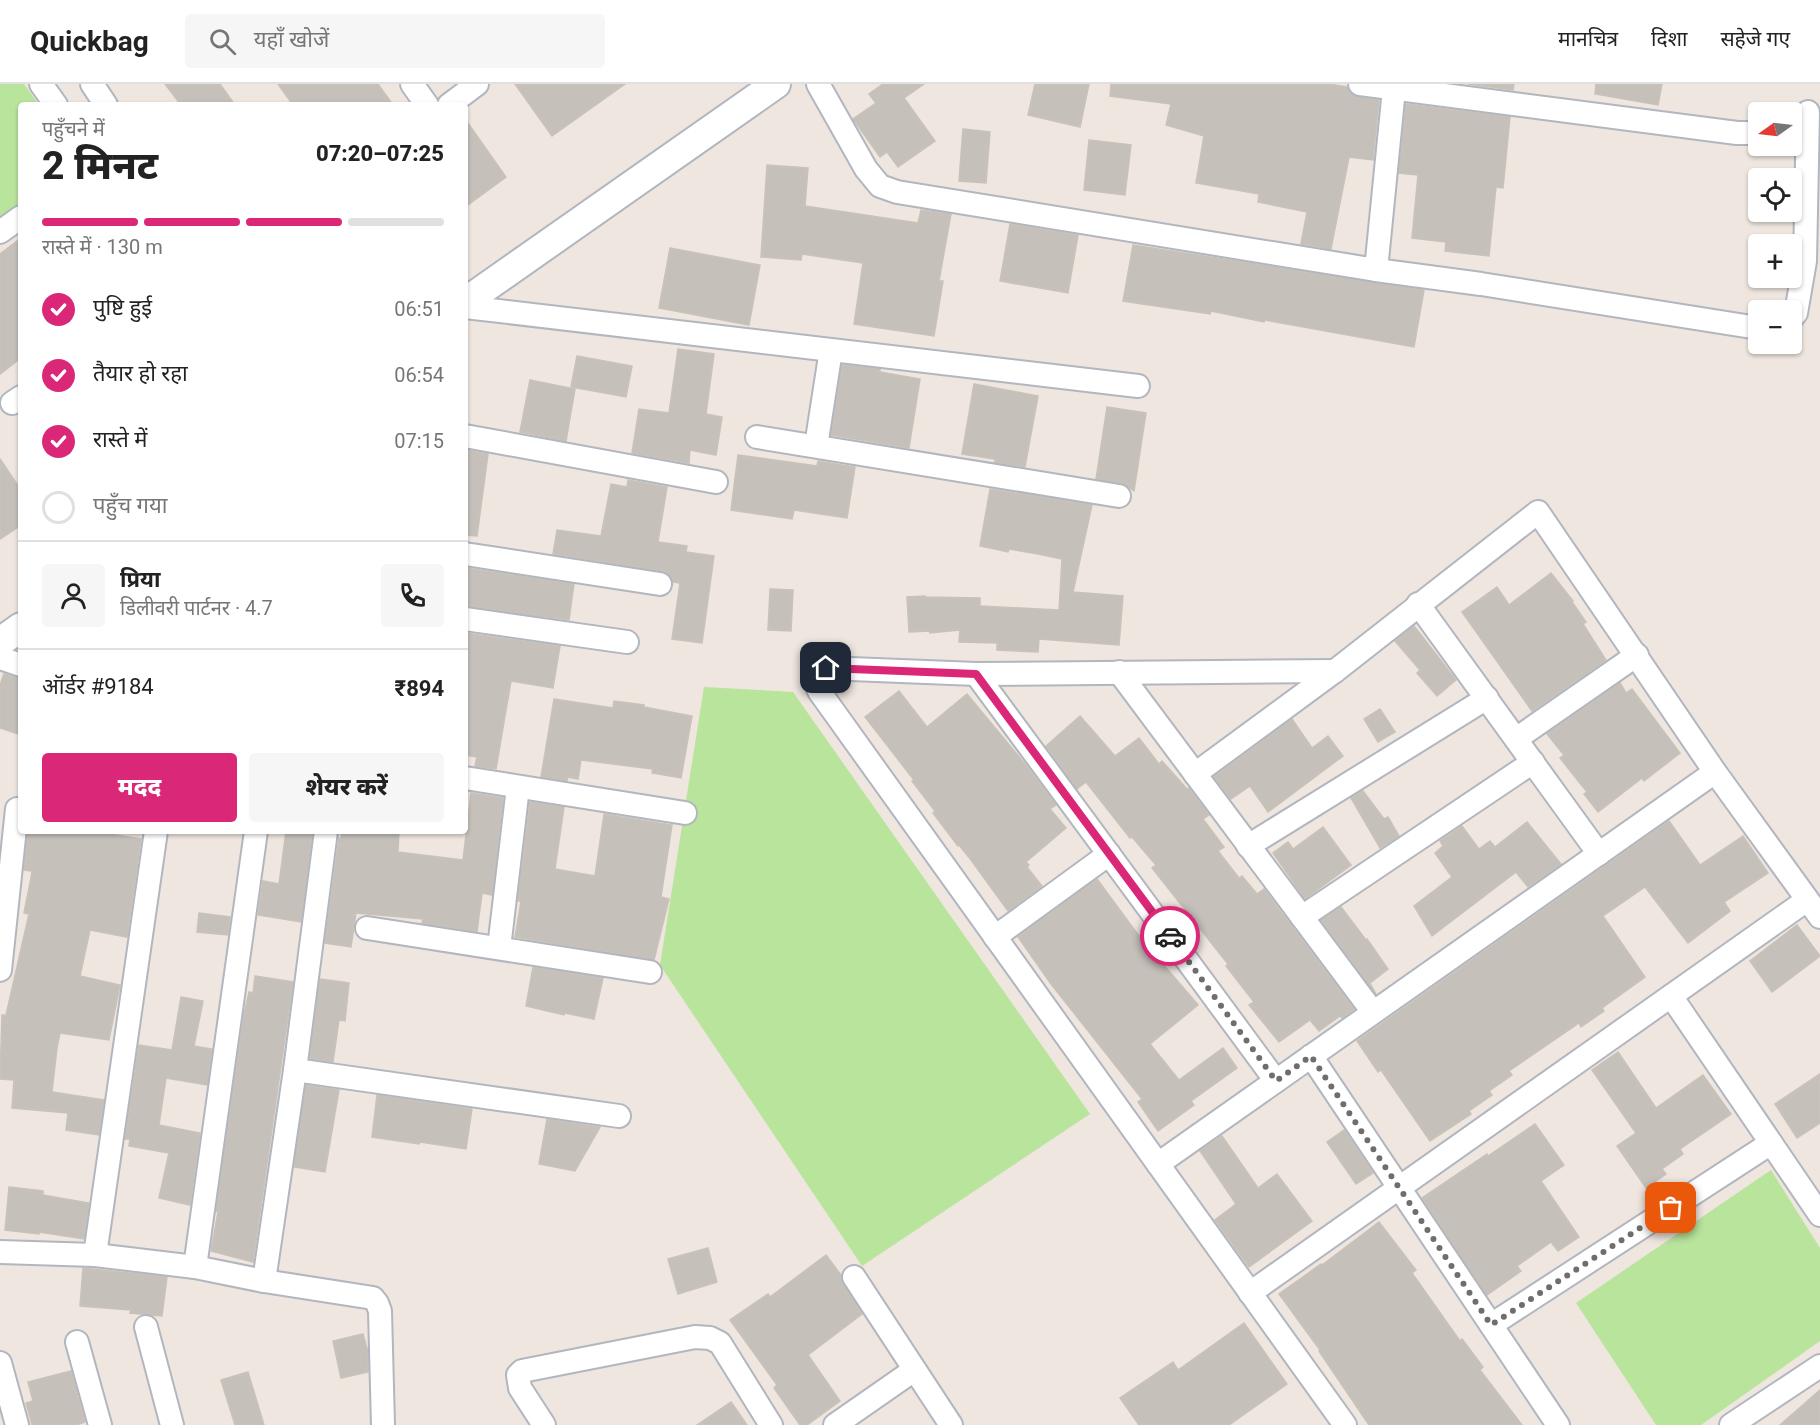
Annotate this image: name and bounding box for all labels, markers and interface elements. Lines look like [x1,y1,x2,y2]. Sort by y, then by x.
search box [185,14,605,68]
text: Quickbag [30,25,149,58]
icon: search [206,25,239,58]
text: यहाँ खोजें [254,27,329,52]
text: मानचित्र [1558,27,1618,51]
text: दिशा [1651,27,1687,51]
text: सहेजे गए [1720,27,1790,51]
north arrow [1748,102,1802,156]
map controls [1748,102,1802,354]
text: पहुँचने में [42,117,105,141]
text: 07:20–07:25 [316,141,444,166]
text: 2 मिनट [42,143,158,189]
button: locate [1748,168,1802,222]
button: + [1748,234,1802,288]
text: रास्ते में · 130 m [42,235,163,259]
icon: check [42,293,75,326]
text: पुष्टि हुई [93,295,152,320]
text: 06:51 [394,297,444,321]
button: − [1748,300,1802,354]
icon: check [42,359,75,392]
text: तैयार हो रहा [93,361,188,386]
text: 06:54 [394,363,444,387]
icon: check [42,425,75,458]
text: रास्ते में [93,427,147,452]
text: 07:15 [394,429,444,453]
text: पहुँच गया [93,493,167,518]
button: person [42,564,105,627]
button: phone [381,564,444,627]
text: प्रिया [120,567,160,592]
text: डिलीवरी पार्टनर · 4.7 [120,596,273,620]
pin [800,642,851,693]
icon: home [809,651,842,684]
text: ऑर्डर #9184 [42,674,154,699]
text: ₹894 [395,676,444,701]
button: मदद [42,753,237,822]
button: शेयर करें [249,753,444,822]
courier [1140,906,1200,966]
icon: car [1154,920,1187,953]
pin [1645,1182,1696,1233]
icon: bag [1654,1191,1687,1224]

